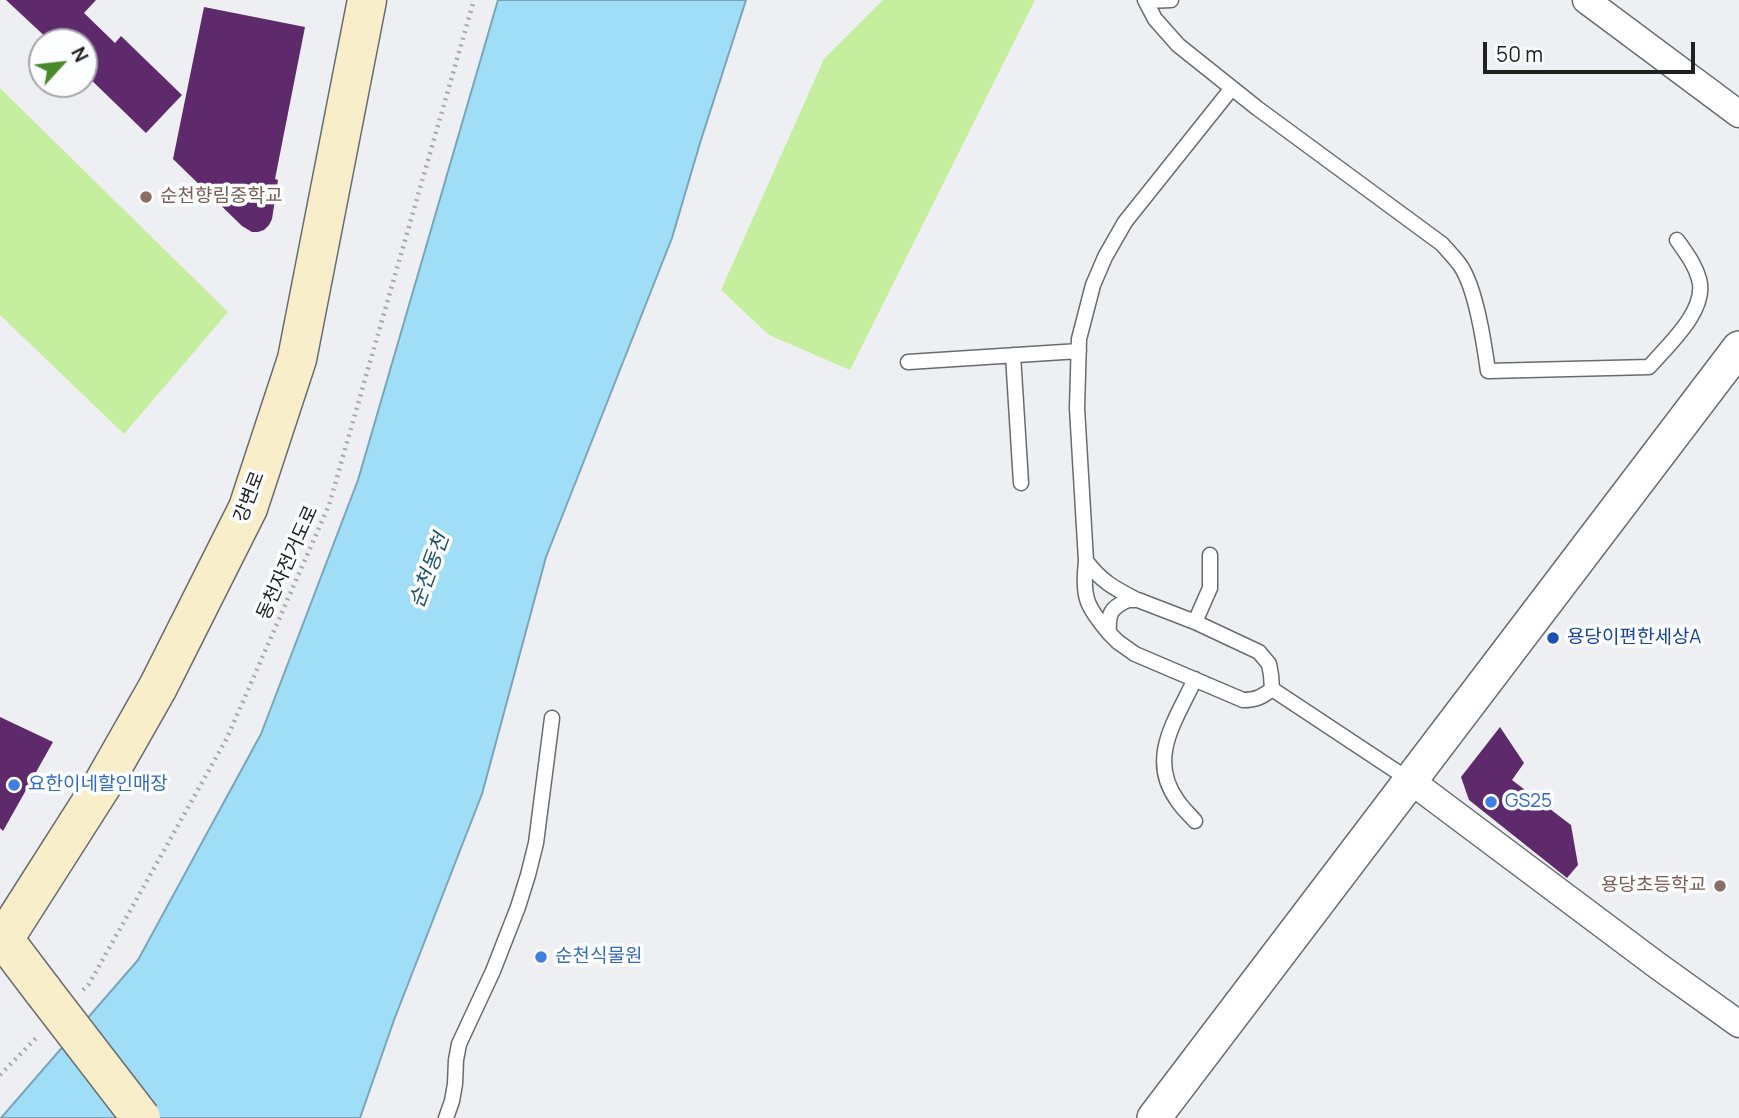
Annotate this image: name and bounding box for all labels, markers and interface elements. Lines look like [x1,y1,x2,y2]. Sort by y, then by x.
north arrow [28,28,98,98]
scale bar [1487,28,1699,72]
text: 50 m [1496,40,1543,68]
text: N [65,42,95,66]
place label: 순천향림중학교 [160,186,282,208]
marker: 순천향림중학교 [138,189,154,205]
street label: 강변로 [230,468,270,526]
street label: 동천자전거도로 [253,502,323,624]
water label: 순천동천 [405,530,455,612]
place label: 용당이편한세상A [1567,627,1701,649]
marker: 용당이편한세상A [1545,630,1561,646]
place label: 요한이네할인매장 [28,774,168,796]
marker: 요한이네할인매장 [6,777,22,793]
place label: GS25 [1505,791,1552,813]
marker: GS25 [1483,794,1499,810]
place label: 용당초등학교 [1601,875,1706,897]
marker: 용당초등학교 [1712,878,1728,894]
place label: 순천식물원 [555,946,642,968]
marker: 순천식물원 [533,949,549,965]

